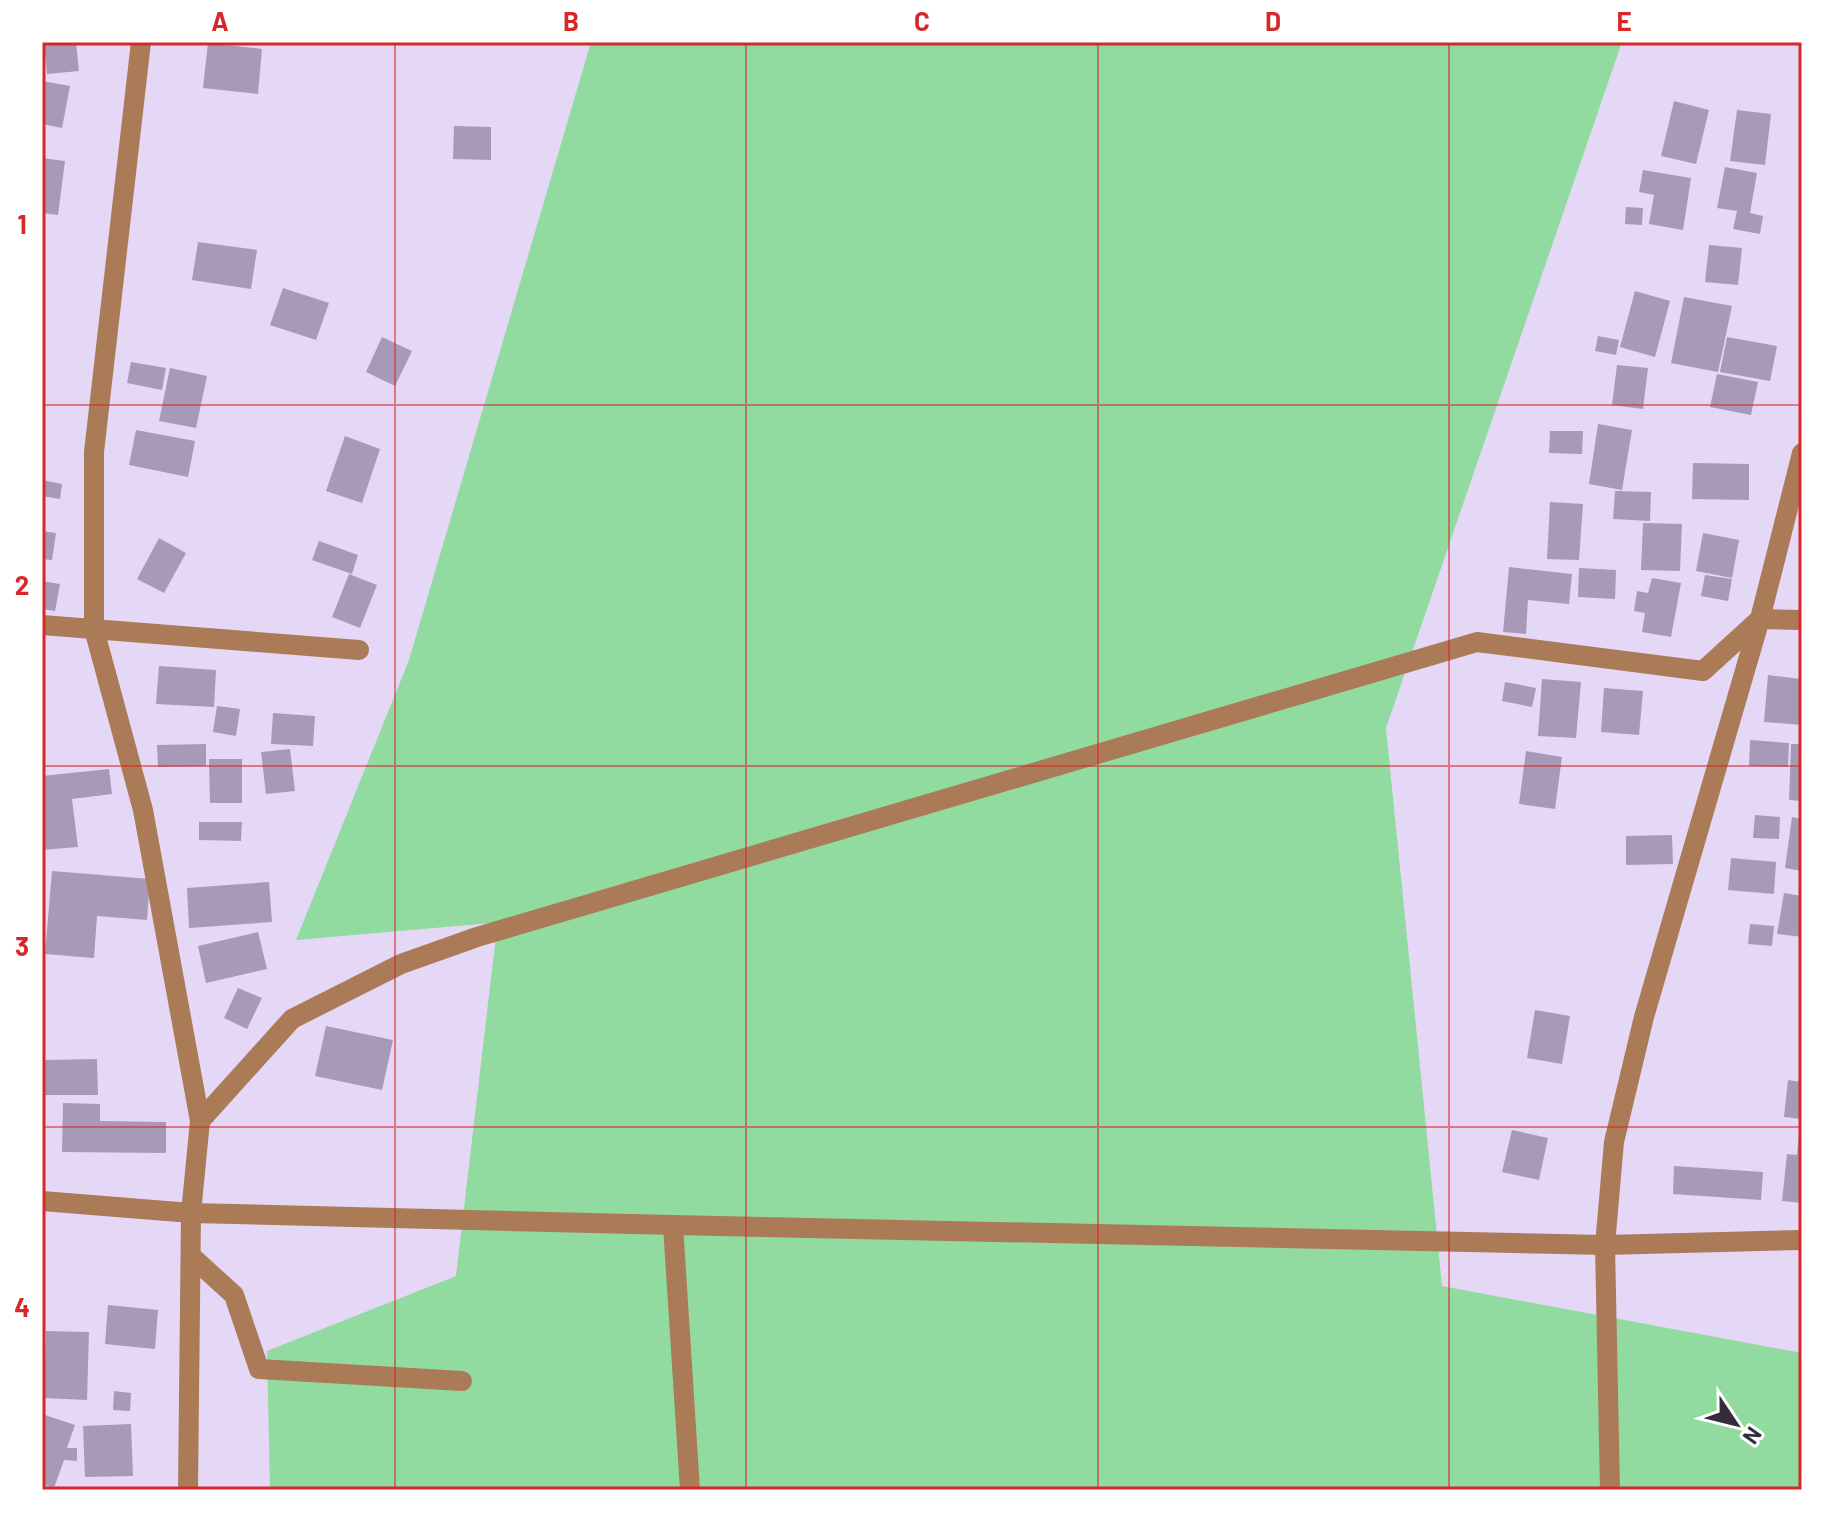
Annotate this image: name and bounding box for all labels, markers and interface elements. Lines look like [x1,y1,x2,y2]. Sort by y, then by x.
text: A [211,5,229,36]
text: B [563,5,579,36]
text: C [914,5,930,36]
text: D [1265,5,1281,36]
text: E [1616,5,1632,36]
text: 1 [17,208,27,239]
text: 2 [15,569,29,600]
text: 3 [15,930,29,961]
text: 4 [14,1291,30,1322]
north arrow [1696,1384,1776,1464]
text: N [1738,1423,1768,1449]

